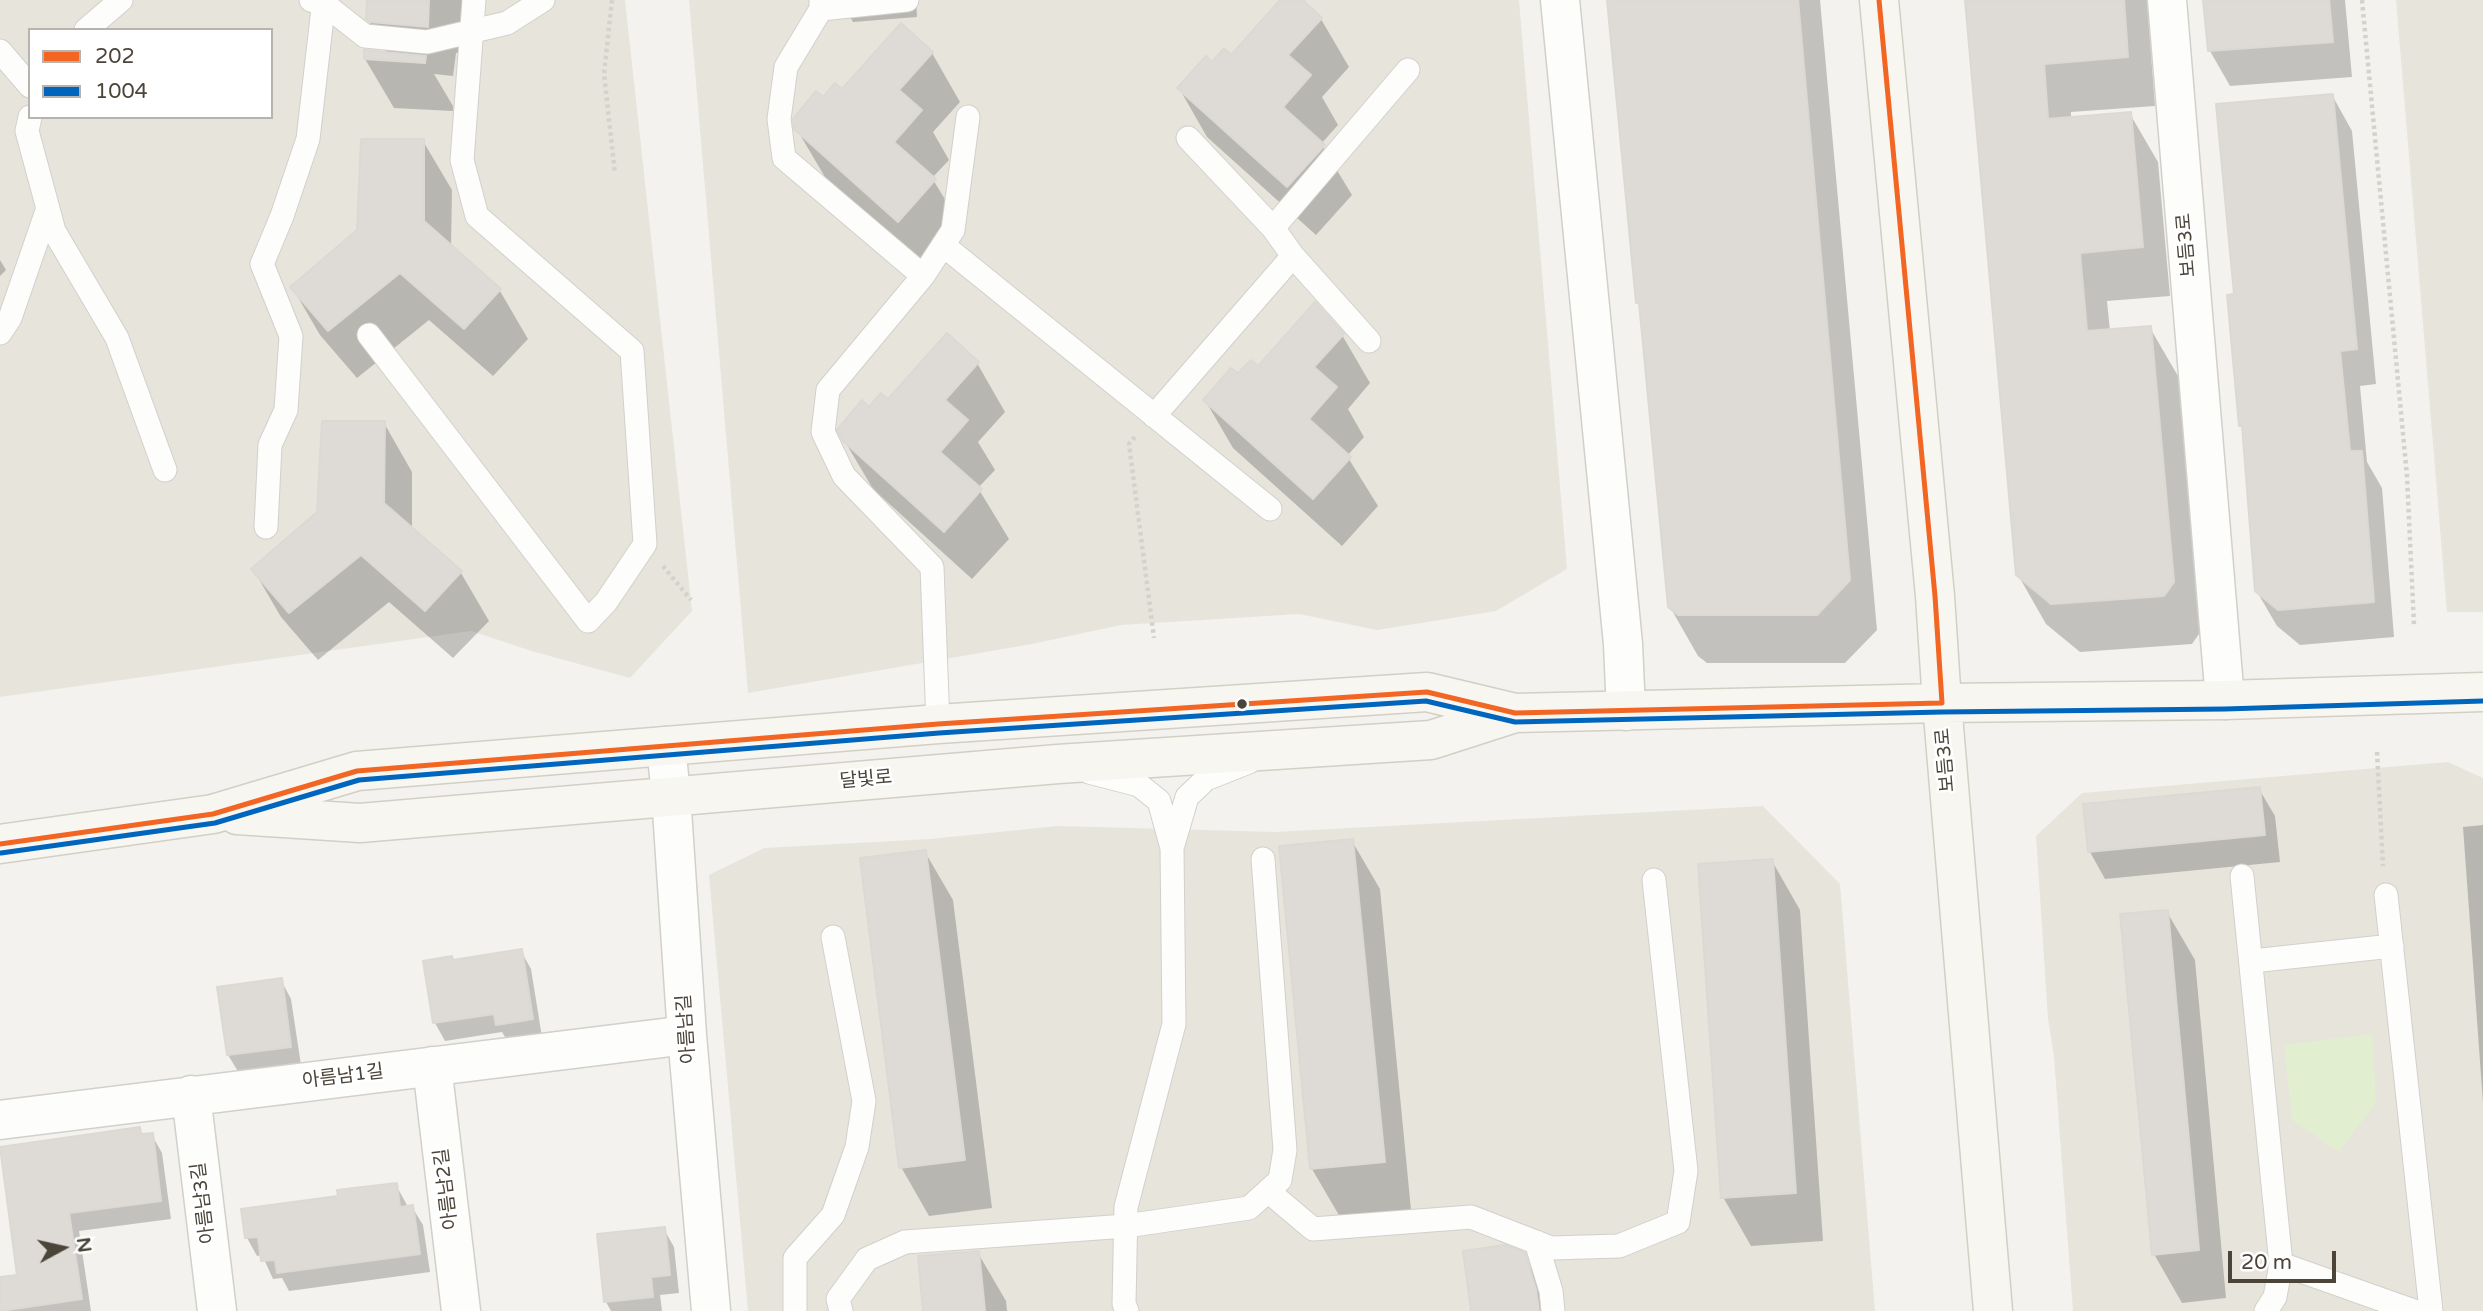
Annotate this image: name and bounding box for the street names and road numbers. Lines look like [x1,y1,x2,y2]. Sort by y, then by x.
street label: 보듬3로 [2173,212,2201,278]
street label: 보듬3로 [1932,727,1960,793]
street label: 달빛로 [839,766,893,794]
street label: 아름남길 [673,993,701,1065]
street label: 아름남1길 [301,1061,385,1093]
street label: 아름남2길 [431,1147,463,1231]
street label: 아름남3길 [188,1161,220,1245]

